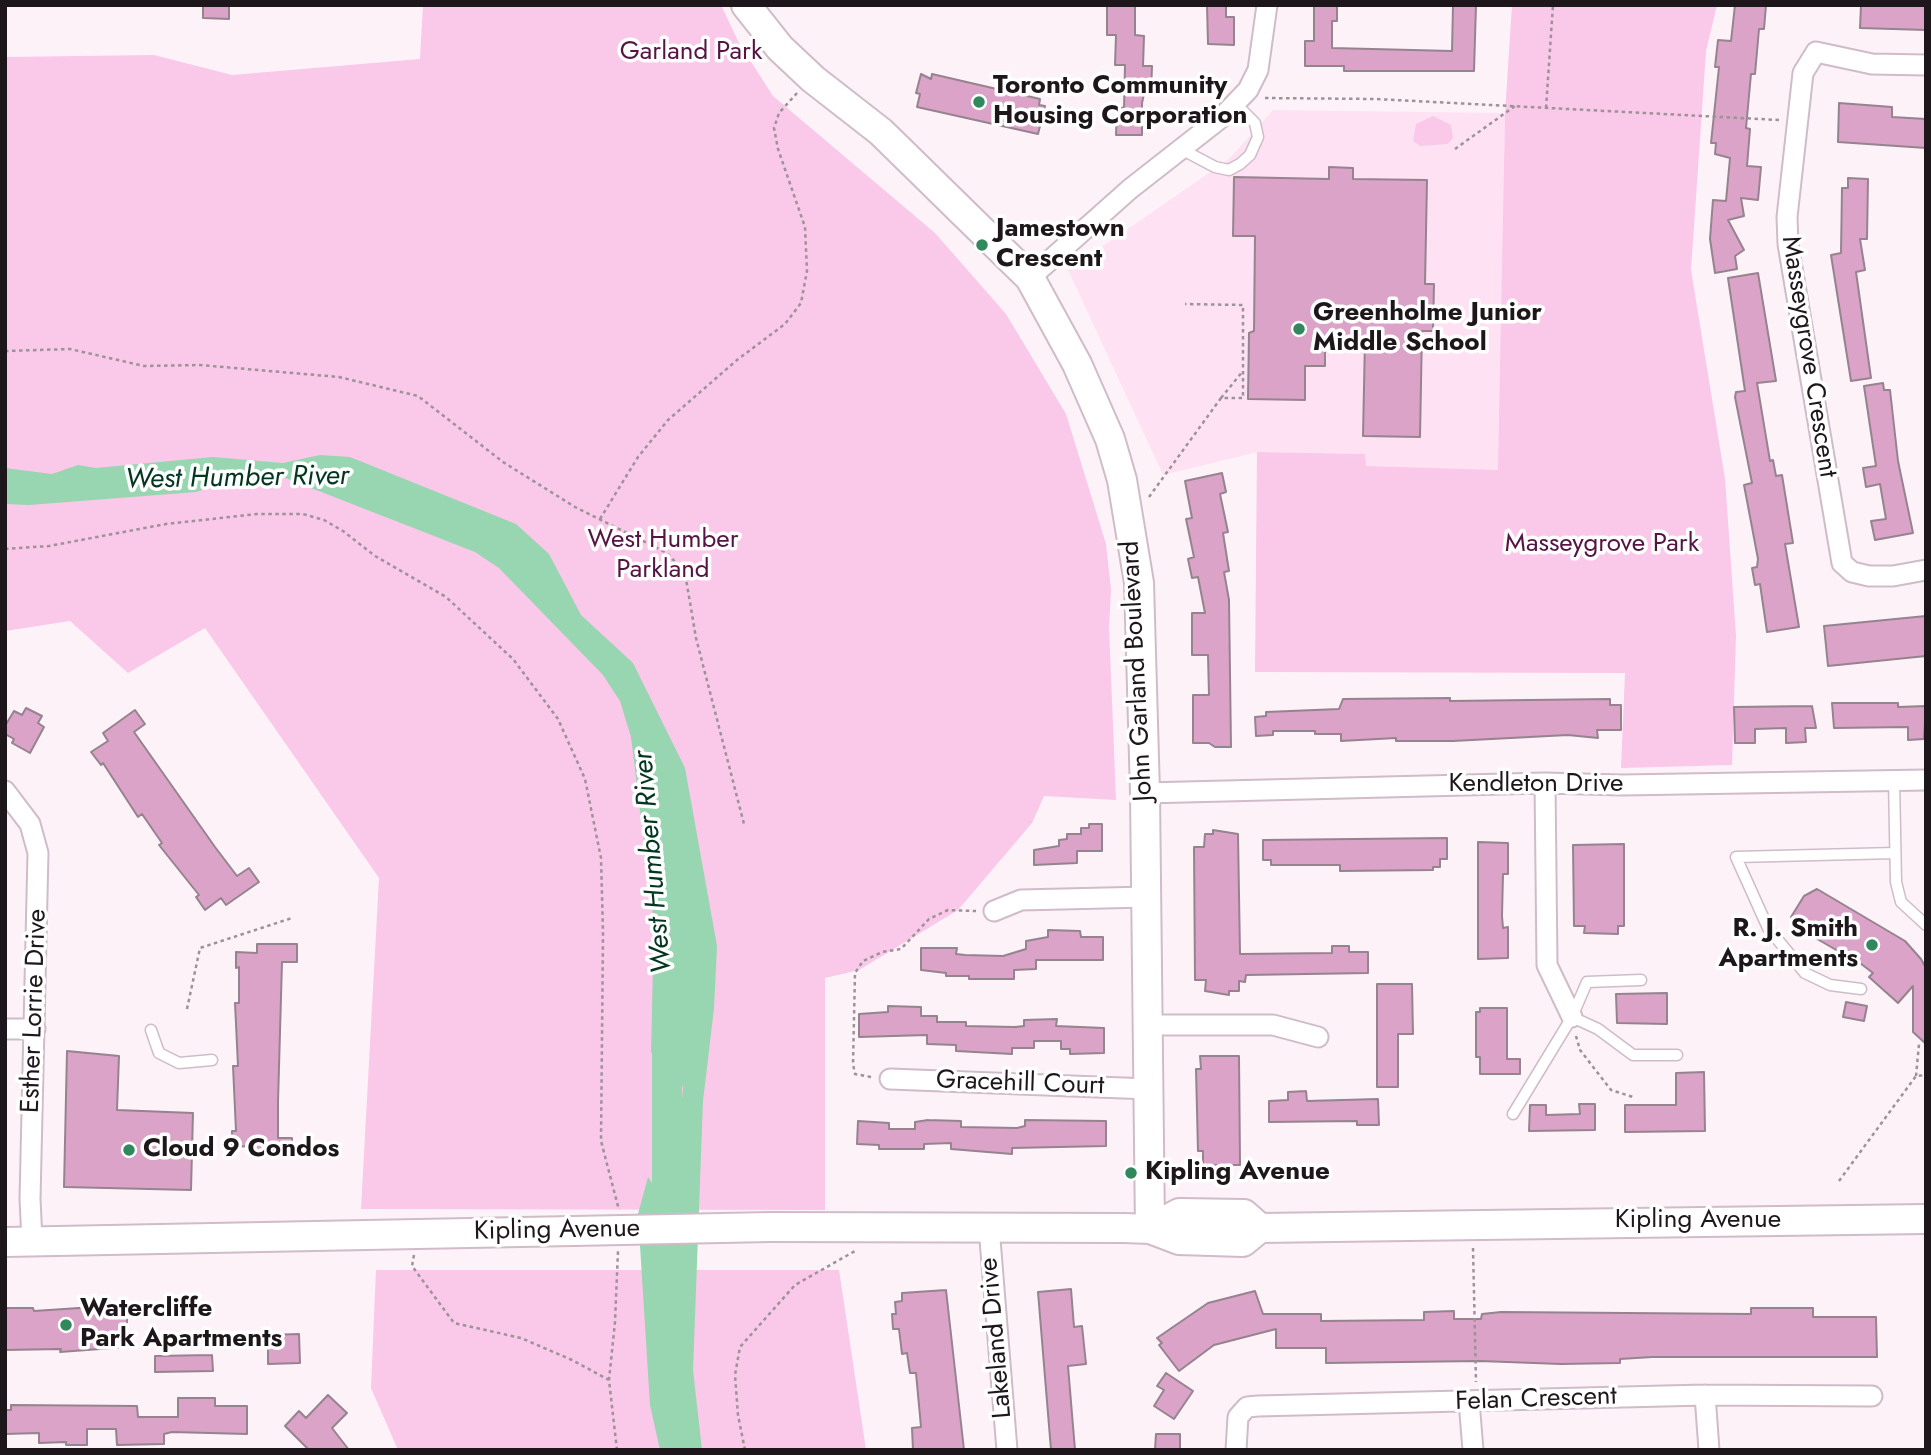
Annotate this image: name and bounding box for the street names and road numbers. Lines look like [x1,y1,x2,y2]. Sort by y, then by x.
street label: Masseygrove Crescent [1774,234,1842,480]
street label: John Garland Boulevard [1116,540,1160,802]
street label: Kendleton Drive [1449,769,1623,801]
street label: Esther Lorrie Drive [16,908,54,1114]
street label: Gracehill Court [935,1065,1105,1103]
street label: Kipling Avenue [1615,1205,1781,1237]
street label: Kipling Avenue [474,1214,640,1248]
street label: Lakeland Drive [974,1256,1020,1420]
street label: Felan Crescent [1455,1382,1617,1418]

